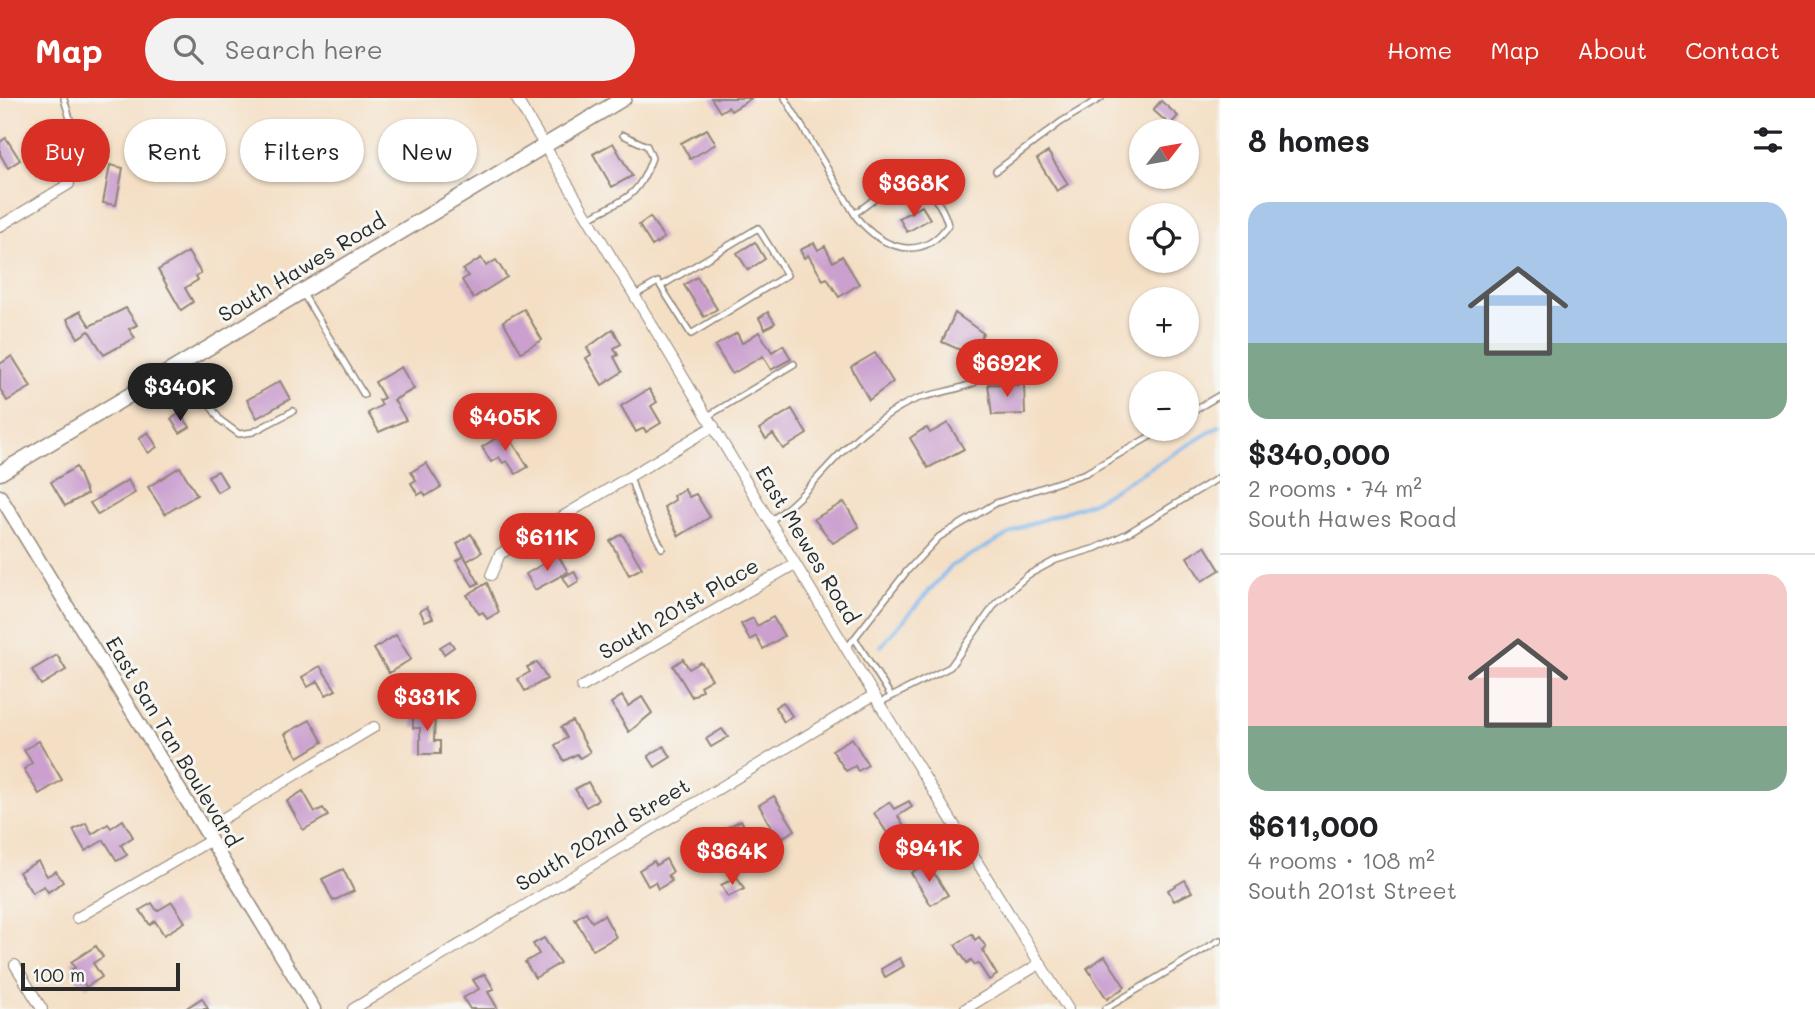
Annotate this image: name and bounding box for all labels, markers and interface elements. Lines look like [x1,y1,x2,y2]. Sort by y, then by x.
search box [145,18,635,81]
text: Map [35,28,103,71]
icon: search [169,30,207,68]
text: Search here [225,32,383,66]
text: Home [1387,34,1452,65]
text: Map [1490,34,1539,65]
text: About [1577,34,1647,65]
text: Contact [1685,34,1780,65]
chip: Buy [21,119,110,182]
chip: Rent [124,119,226,182]
chip: Filters [240,119,364,182]
chip: New [378,119,477,182]
north arrow [1129,119,1199,189]
map controls [1129,119,1199,441]
text: 8 homes [1248,120,1370,160]
icon: filters [1749,121,1787,159]
pin: $368K [865,159,963,219]
text: $368K [878,167,950,197]
button: locate [1129,203,1199,273]
street label: South Hawes Road [213,206,390,327]
icon: home [1455,248,1581,374]
button: + [1129,287,1199,357]
pin: $692K [958,340,1056,399]
text: $692K [972,347,1042,377]
pin: $340K [131,364,229,423]
text: $340K [144,371,216,401]
button: − [1129,371,1199,441]
pin: $405K [456,394,554,453]
text: $405K [469,401,541,431]
text: $340,000 [1248,433,1390,473]
street label: East Mewes Road [750,460,866,628]
text: 2 rooms · 74 m² [1248,473,1422,503]
text: South Hawes Road [1248,503,1456,533]
pin: $611K [498,514,596,573]
text: $611K [515,521,579,551]
street label: South 201st Place [593,551,763,664]
icon: home [1455,620,1581,746]
street label: East San Tan Boulevard [101,631,248,851]
pin: $331K [378,674,476,733]
text: $331K [393,681,461,711]
street label: South 202nd Street [510,771,694,896]
text: $611,000 [1248,805,1378,845]
pin: $941K [880,824,978,884]
pin: $364K [683,828,781,887]
text: $941K [895,832,963,862]
text: $364K [696,835,768,865]
text: 4 rooms · 108 m² [1248,845,1435,875]
text: South 201st Street [1248,875,1457,905]
scale bar [21,960,180,992]
text: 100 m [32,962,85,987]

